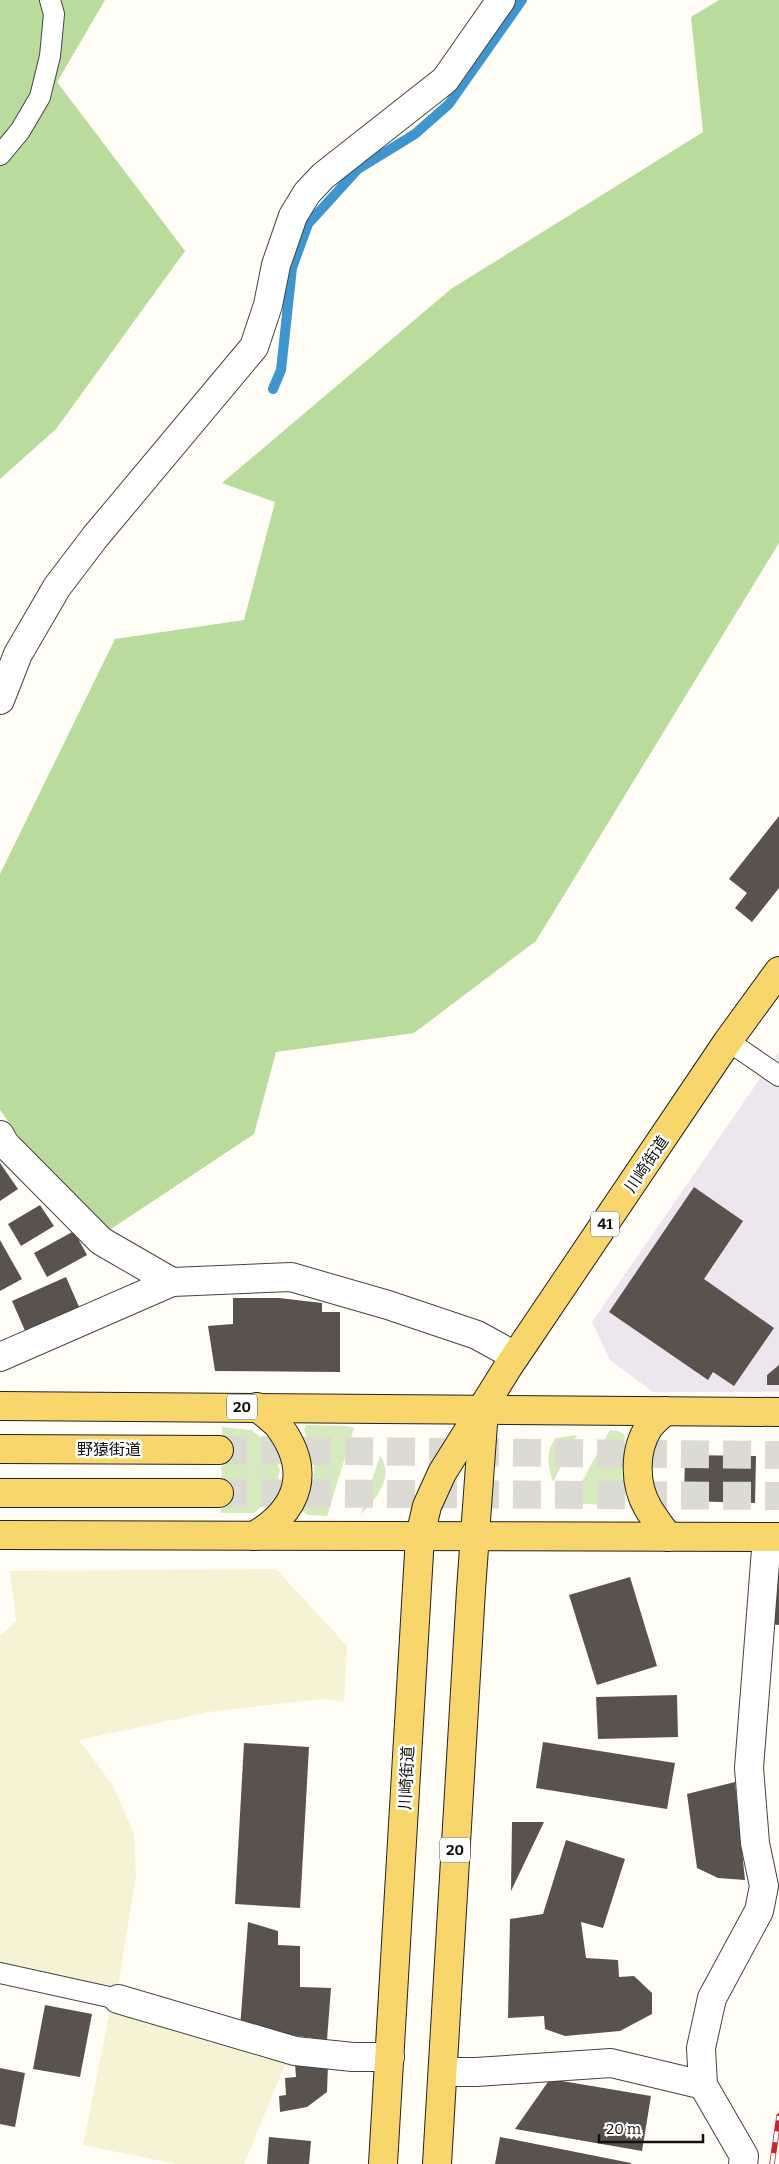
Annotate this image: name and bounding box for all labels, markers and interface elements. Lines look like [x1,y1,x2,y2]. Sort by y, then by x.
street label: 川崎街道 [621,1132,672,1196]
road number: 41 [591,1212,619,1236]
road number: 20 [227,1394,257,1420]
street label: 野猿街道 [77,1440,141,1459]
street label: 川崎街道 [395,1746,418,1810]
road number: 20 [440,1838,470,1862]
scale bar [599,2112,703,2144]
text: 20 m [606,2120,642,2138]

